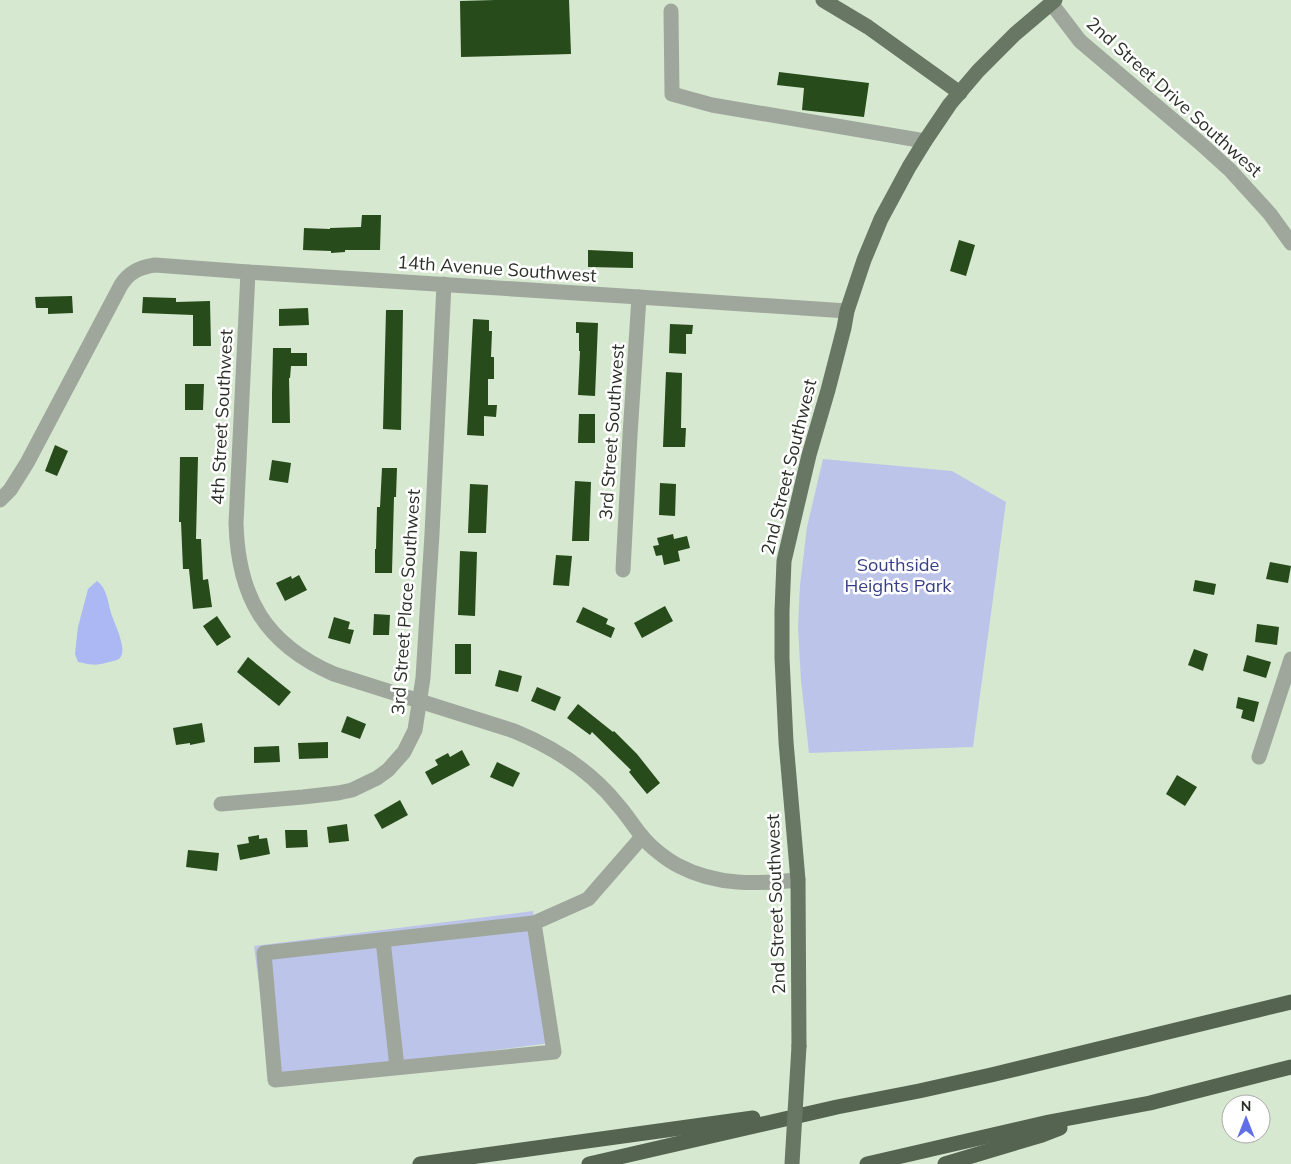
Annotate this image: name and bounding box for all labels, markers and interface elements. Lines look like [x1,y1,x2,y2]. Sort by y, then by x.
street label: 2nd Street Drive Southwest [1082,12,1267,182]
street label: 14th Avenue Southwest [397,250,597,287]
street label: 4th Street Southwest [205,329,238,505]
street label: 3rd Street Southwest [594,343,629,521]
street label: 2nd Street Southwest [756,377,821,557]
street label: 3rd Street Place Southwest [386,488,425,716]
park label: Southside Heights Park [844,553,952,597]
street label: 2nd Street Southwest [761,813,790,995]
north arrow [1221,1094,1271,1144]
text: N [1241,1097,1251,1115]

